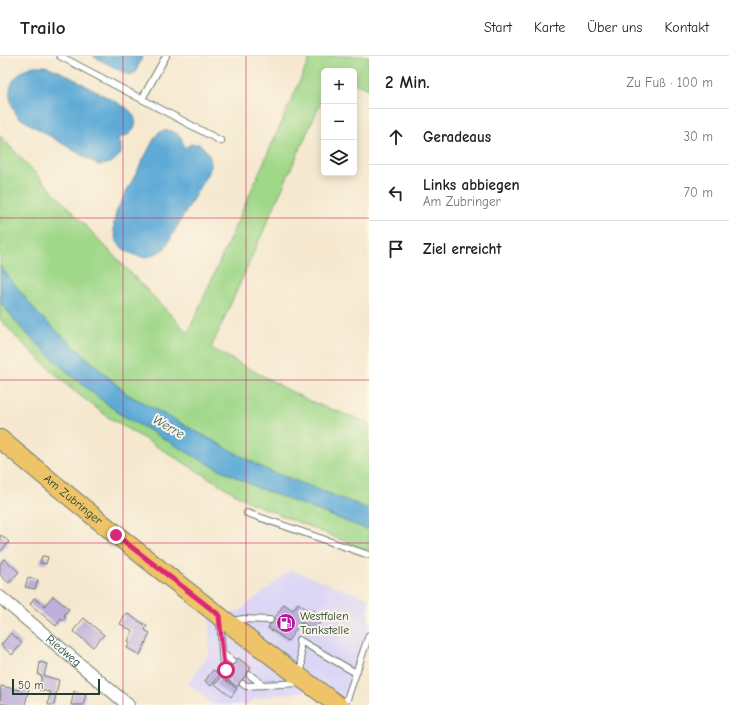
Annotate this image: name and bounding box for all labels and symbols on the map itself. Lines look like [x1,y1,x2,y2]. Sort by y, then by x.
water label: Werre [150,411,188,442]
street label: Am Zubringer [41,471,106,528]
route end [107,526,125,544]
place label: Westfalen Tankstelle [300,609,349,637]
fuel station icon: Westfalen Tankstelle [275,612,297,634]
street label: Riedweg [43,632,84,669]
route start [217,661,235,679]
scale bar [12,677,100,696]

